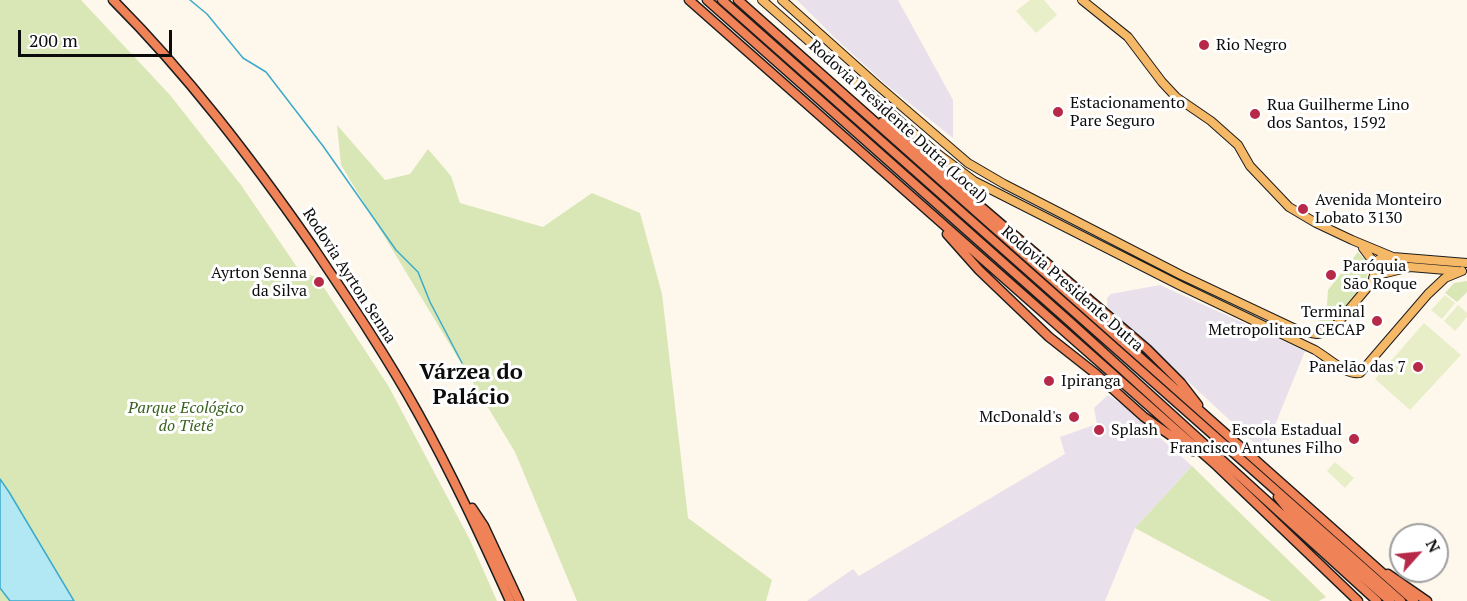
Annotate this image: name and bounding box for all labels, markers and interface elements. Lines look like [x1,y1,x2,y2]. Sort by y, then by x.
scale bar [21,18,176,56]
text: 200 m [29,28,78,52]
place label: Rio Negro [1216,35,1287,55]
street label: Rodovia Presidente Dutra (Local) [804,36,992,208]
marker: Rio Negro [1197,38,1211,52]
place label: Estacionamento Pare Seguro [1070,93,1185,131]
place label: Rua Guilherme Lino dos Santos, 1592 [1267,95,1409,133]
marker: Estacionamento Pare Seguro [1051,105,1065,119]
marker: Rua Guilherme Lino dos Santos, 1592 [1248,107,1262,121]
place label: Avenida Monteiro Lobato 3130 [1315,190,1442,228]
marker: Avenida Monteiro Lobato 3130 [1296,202,1310,216]
street label: Rodovia Ayrton Senna [298,205,400,347]
street label: Rodovia Presidente Dutra [997,222,1147,356]
place label: Paróquia São Roque [1343,256,1417,294]
place label: Ayrton Senna da Silva [211,263,307,301]
marker: Paróquia São Roque [1324,268,1338,282]
marker: Ayrton Senna da Silva [312,275,326,289]
place label: Terminal Metropolitano CECAP [1208,302,1365,340]
marker: Terminal Metropolitano CECAP [1370,314,1384,328]
place label: Panelão das 7 [1309,357,1406,377]
district label: Várzea do Palácio [419,360,523,412]
marker: Panelão das 7 [1411,360,1425,374]
place label: Ipiranga [1061,371,1121,391]
marker: Ipiranga [1042,374,1056,388]
park label: Parque Ecológico do Tietê [128,398,244,436]
place label: McDonald's [979,407,1062,427]
marker: McDonald's [1067,410,1081,424]
place label: Splash [1111,420,1158,440]
place label: Escola Estadual Francisco Antunes Filho [1170,420,1342,458]
marker: Splash [1092,423,1106,437]
marker: Escola Estadual Francisco Antunes Filho [1347,432,1361,446]
north arrow [1389,523,1449,583]
text: N [1421,535,1446,556]

